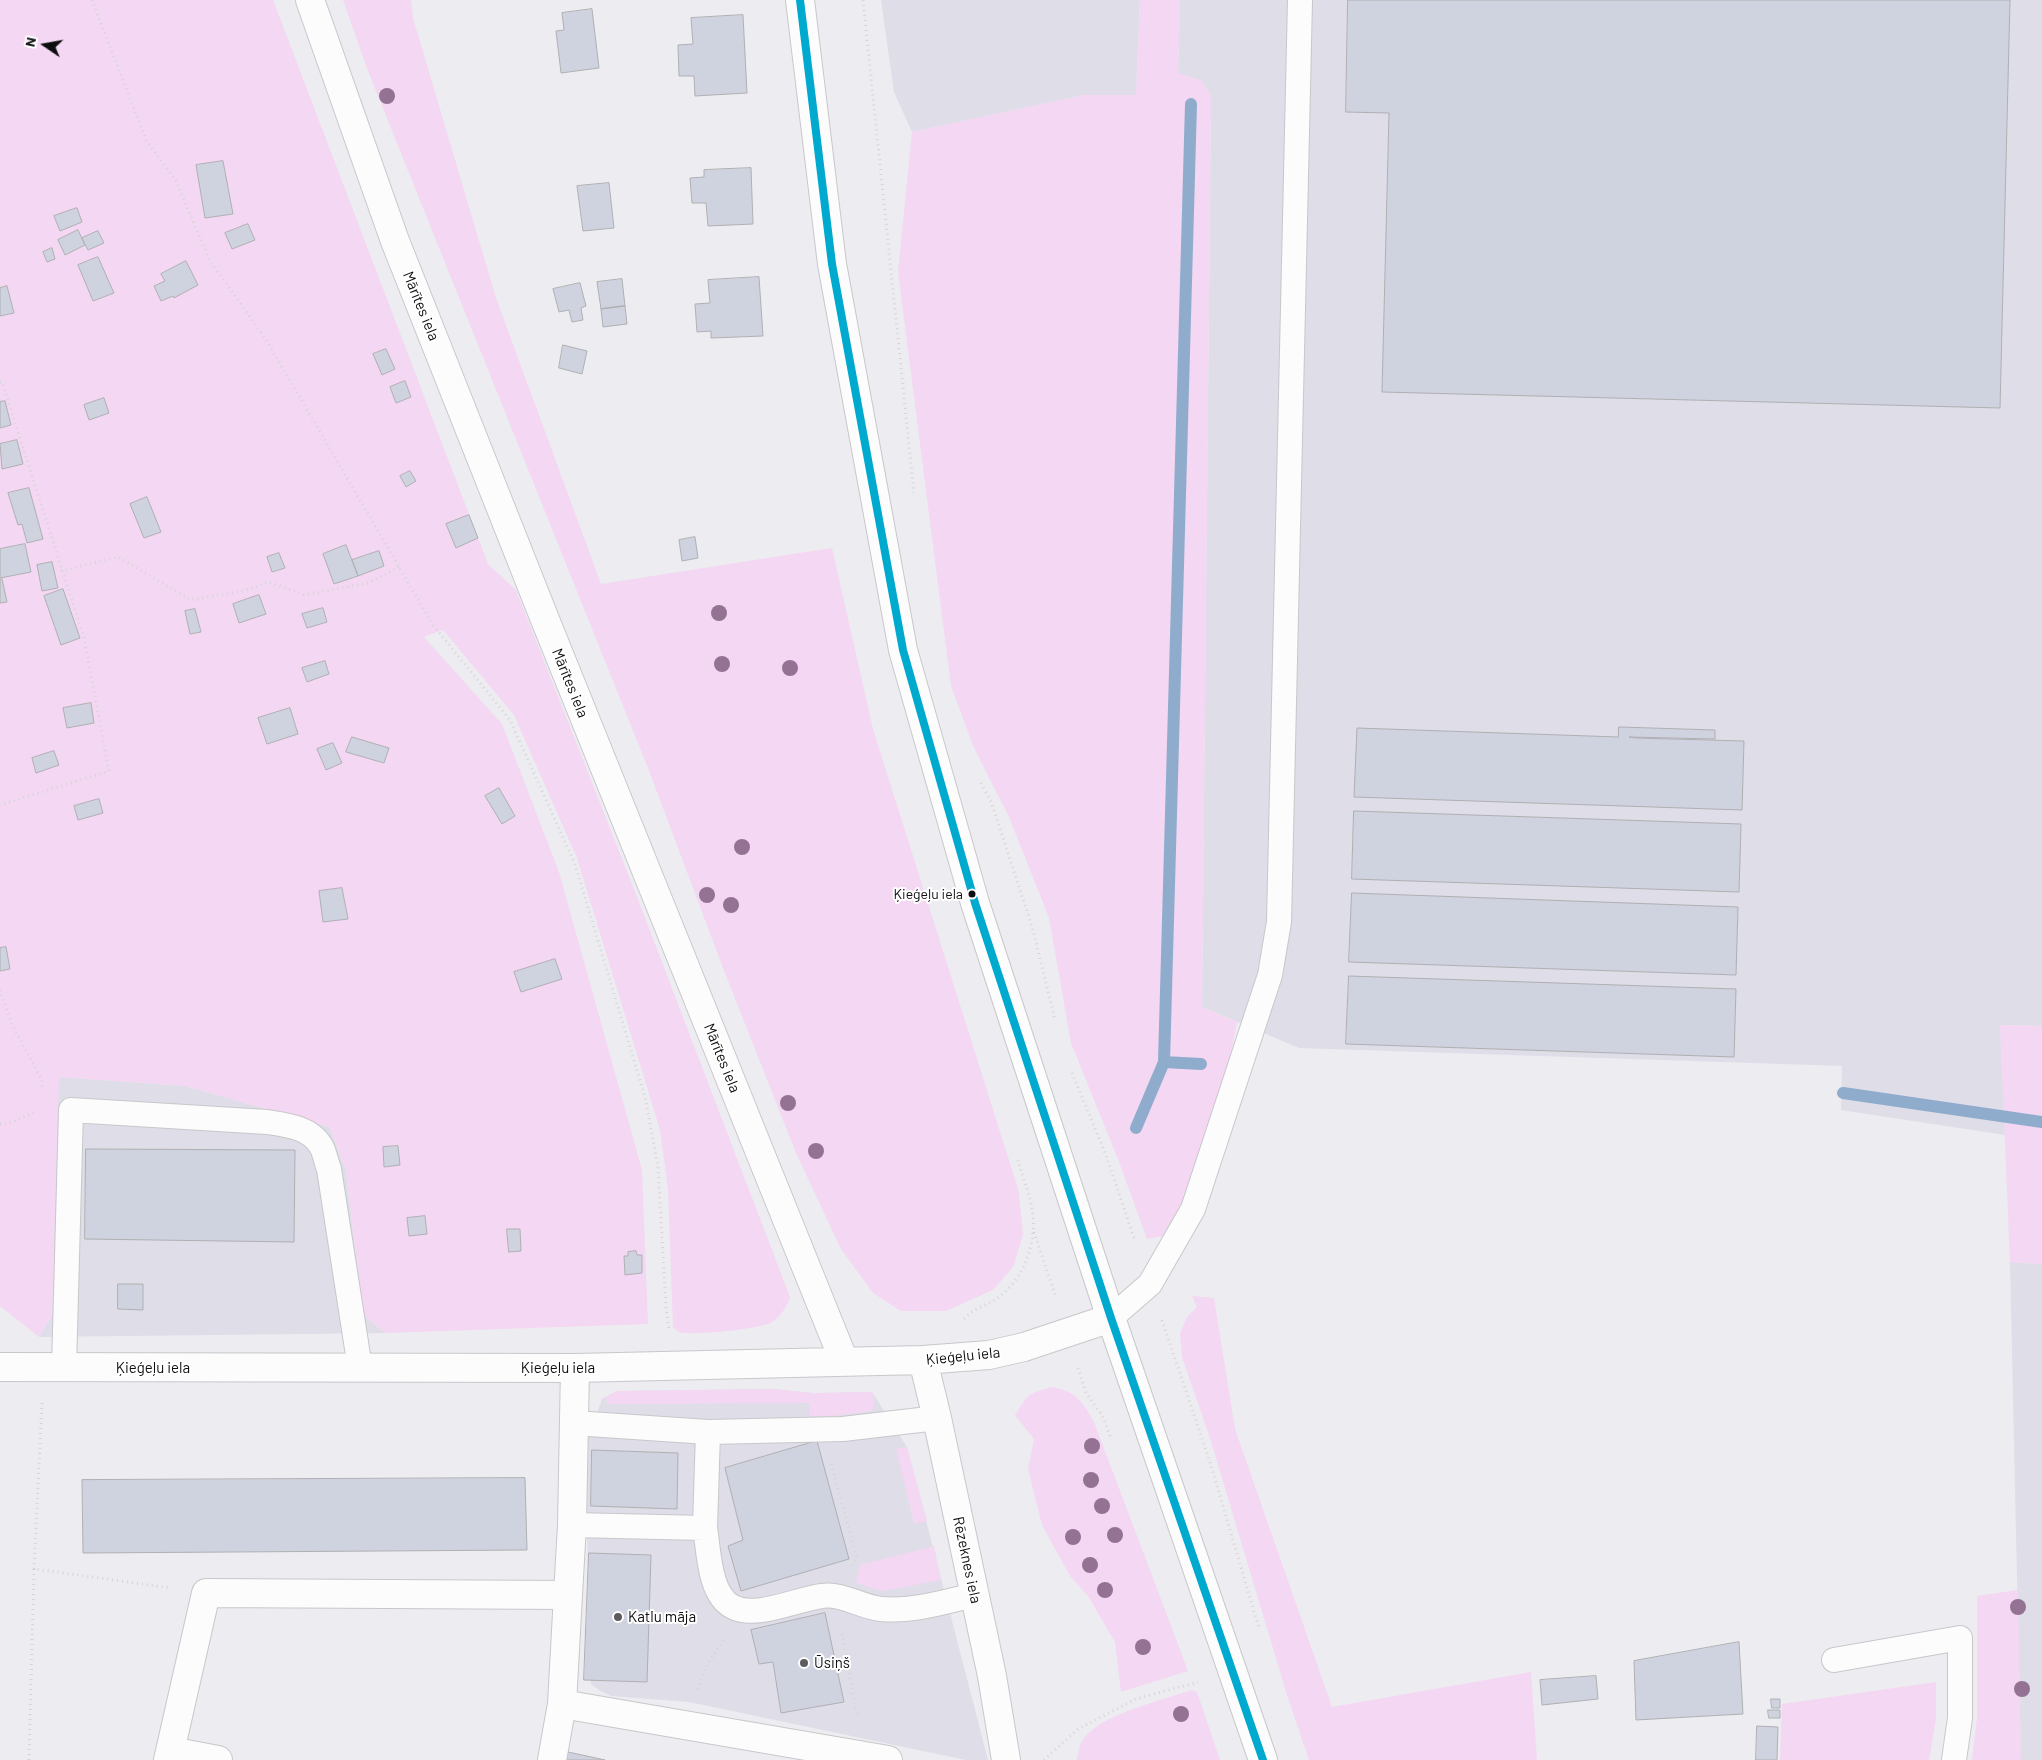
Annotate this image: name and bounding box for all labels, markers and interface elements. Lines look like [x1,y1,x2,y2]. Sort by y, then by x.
north arrow [20,20,70,70]
text: N [21,35,39,48]
street label: Mārītes iela [399,269,443,343]
street label: Mārītes iela [548,646,592,720]
place label: Ķieģeļu iela [894,886,963,902]
marker: Ķieģeļu iela [967,889,977,899]
street label: Mārītes iela [700,1021,744,1095]
street label: Ķieģeļu iela [925,1343,1001,1369]
street label: Ķieģeļu iela [116,1359,190,1377]
street label: Ķieģeļu iela [521,1359,595,1377]
street label: Rēzeknes iela [949,1515,985,1605]
place label: Katlu māja [628,1608,696,1626]
marker: Katlu māja [612,1611,624,1623]
place label: Ūsiņš [814,1654,850,1672]
marker: Ūsiņš [798,1657,810,1669]

